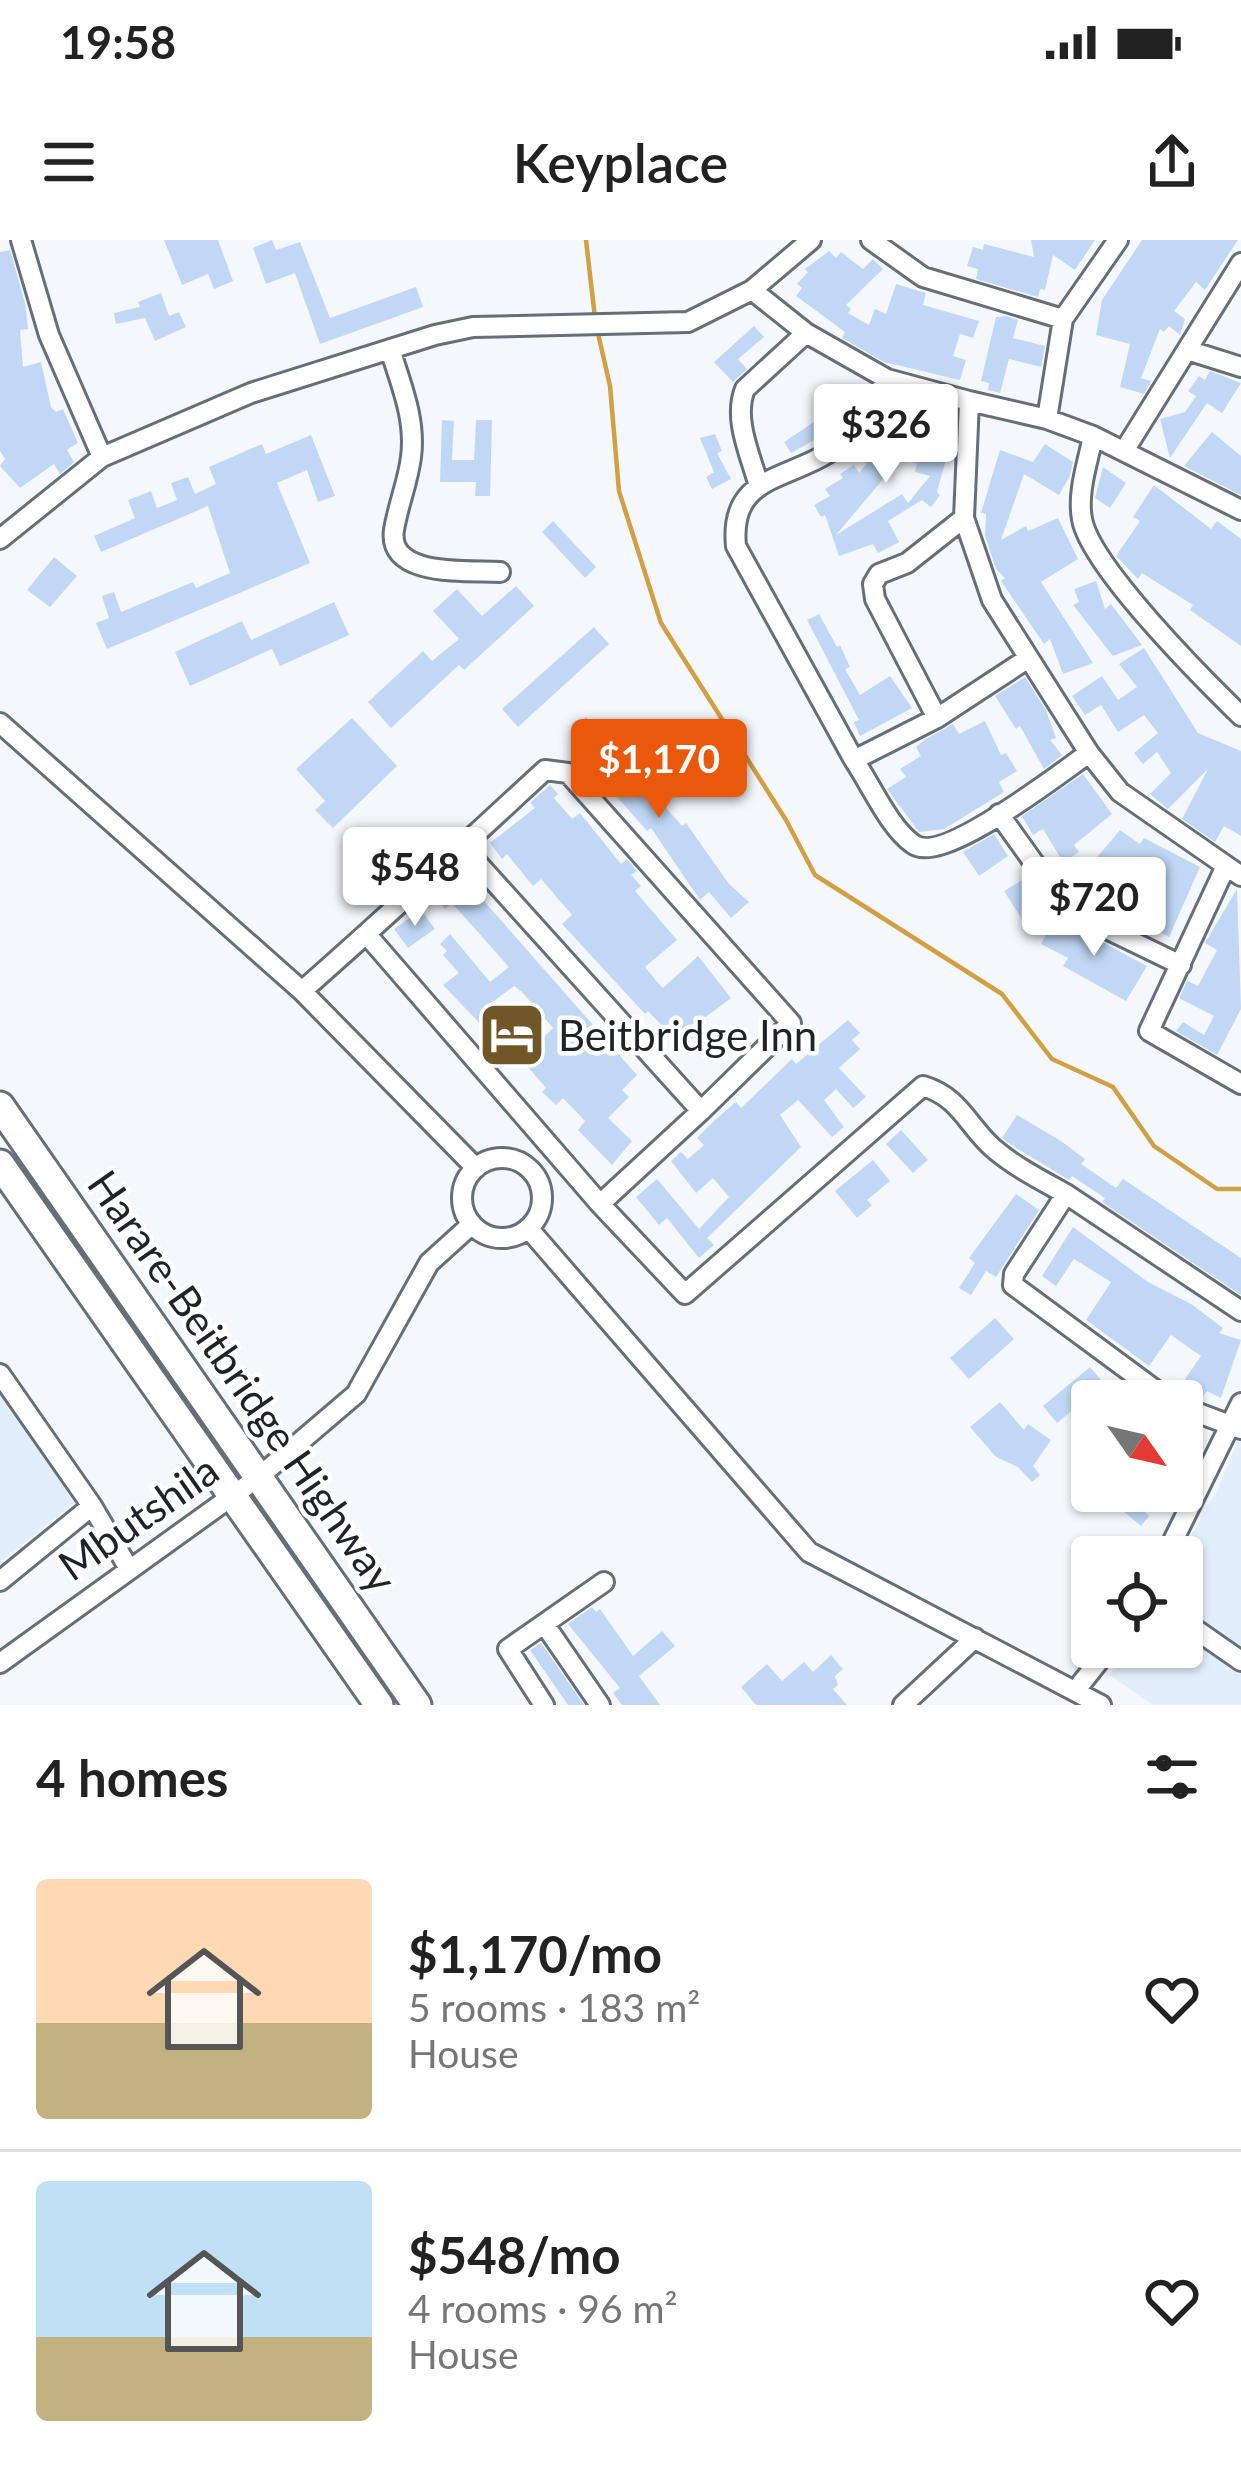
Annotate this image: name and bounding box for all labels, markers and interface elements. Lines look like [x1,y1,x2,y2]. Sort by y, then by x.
text: 19:58 [60,15,176,69]
icon: menu [36,129,102,195]
icon: share [1139,129,1205,195]
text: Keyplace [513,130,728,195]
pin: $326 [815,384,957,486]
text: $326 [841,400,931,446]
pin: $1,170 [561,719,757,821]
text: $1,170 [598,735,720,781]
pin: $548 [344,827,486,929]
text: $548 [370,843,460,889]
pin: $720 [1023,857,1165,959]
text: $720 [1049,873,1139,919]
hotel icon: Beitbridge Inn [477,1000,547,1070]
place label: Beitbridge Inn [558,1010,817,1060]
street label: Harare-Beitbridge Highway [78,1161,408,1602]
north arrow [1071,1380,1203,1512]
map controls [1071,1380,1203,1668]
street label: Mbutshila [49,1444,227,1590]
button: locate [1071,1536,1203,1668]
icon: filters [1139,1744,1205,1810]
text: 4 homes [36,1747,228,1808]
text: $1,170/mo [408,1923,662,1984]
icon: home [132,1927,276,2071]
icon: heart [1139,1966,1205,2032]
text: 5 rooms · 183 m² [408,1984,700,2030]
text: House [408,2030,519,2076]
text: $548/mo [408,2224,621,2285]
icon: home [132,2229,276,2373]
icon: heart [1139,2268,1205,2334]
text: 4 rooms · 96 m² [408,2285,678,2331]
text: House [408,2331,519,2377]

